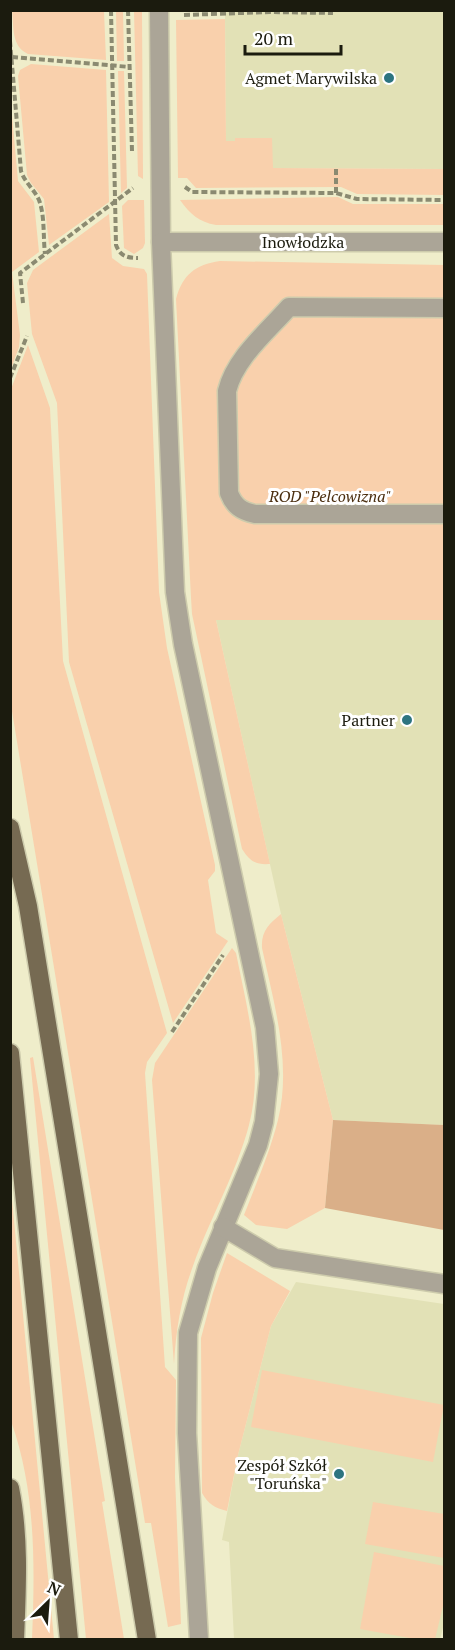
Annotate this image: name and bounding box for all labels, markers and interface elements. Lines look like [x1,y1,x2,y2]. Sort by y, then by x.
scale bar [245,18,341,56]
text: 20 m [254,26,294,50]
place label: Agmet Marywilska [245,67,377,89]
marker: Agmet Marywilska [382,71,396,85]
street label: Inowłodzka [262,231,344,253]
park label: ROD "Pelcowizna" [268,485,391,507]
place label: Partner [342,709,396,731]
marker: Partner [400,713,414,727]
place label: Zespół Szkół "Toruńska" [237,1454,327,1494]
marker: Zespół Szkół "Toruńska" [332,1467,346,1481]
north arrow [18,1572,78,1632]
text: N [44,1576,64,1601]

